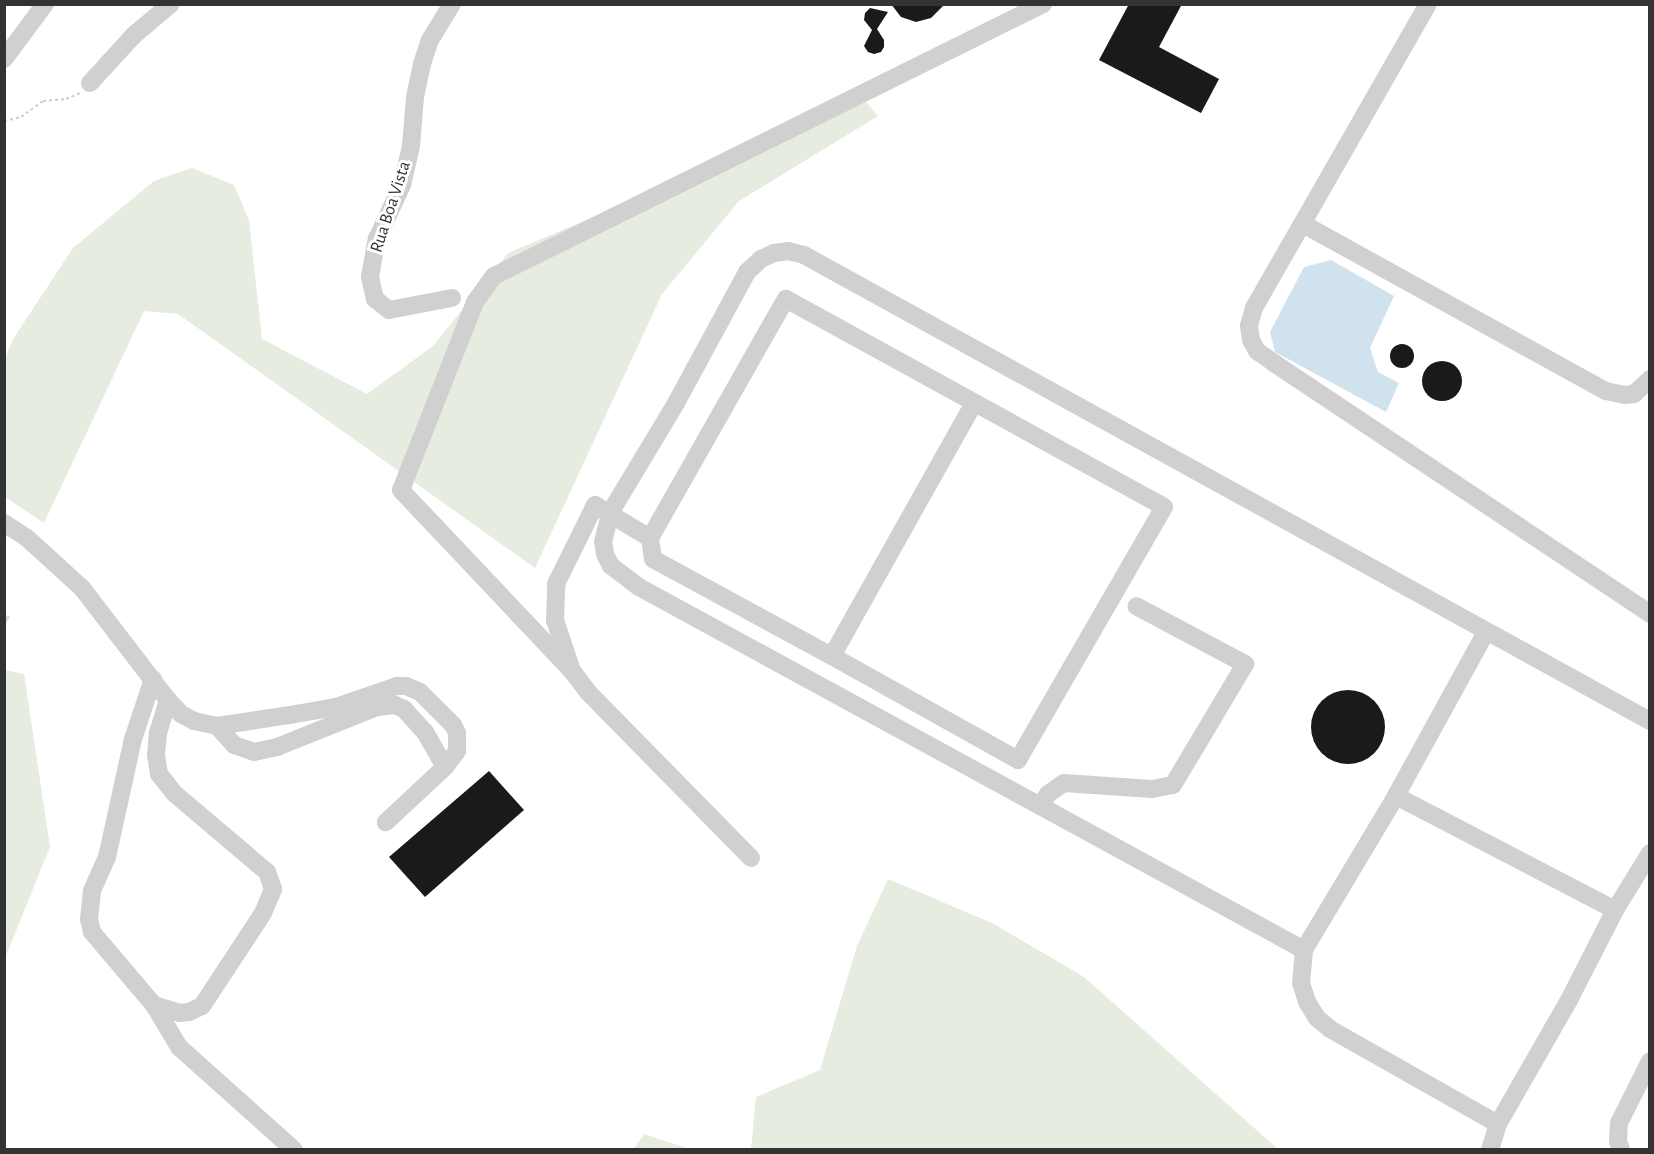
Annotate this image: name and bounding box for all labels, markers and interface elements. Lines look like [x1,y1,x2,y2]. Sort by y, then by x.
street label: Rua Boa Vista [366,159,416,255]

